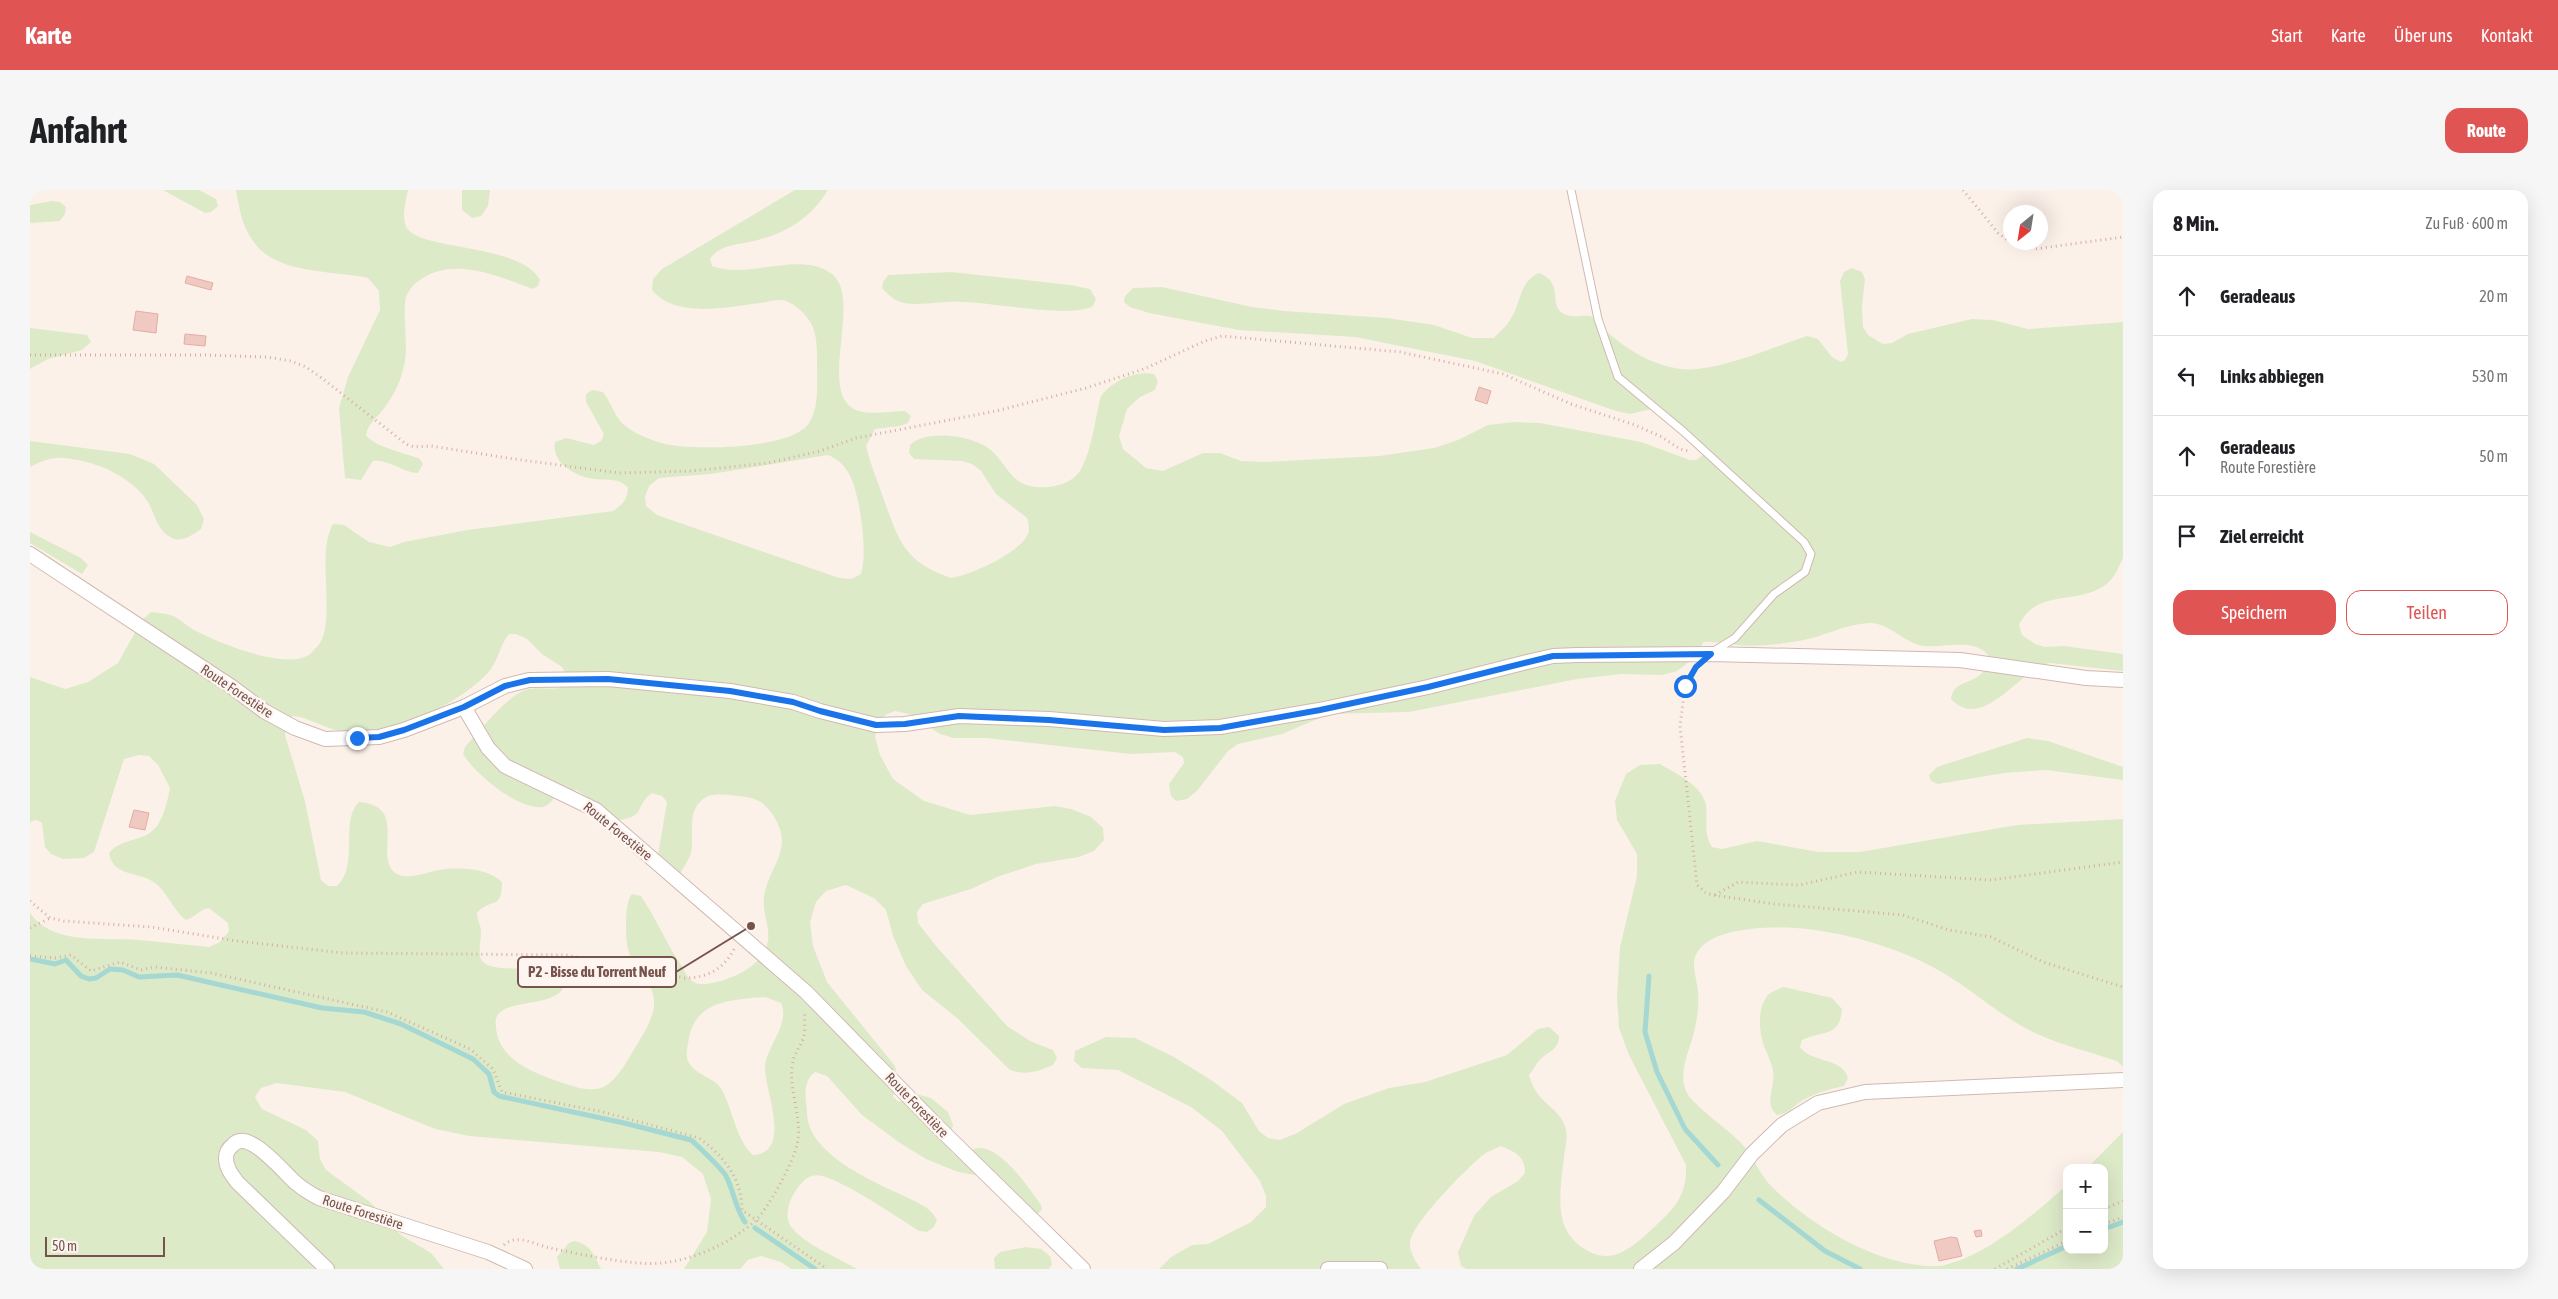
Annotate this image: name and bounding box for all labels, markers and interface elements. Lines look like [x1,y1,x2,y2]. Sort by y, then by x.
text: Karte [25,22,72,49]
text: Start [2271,25,2303,46]
text: Karte [2331,25,2366,46]
text: Über uns [2394,25,2453,46]
text: Kontakt [2481,25,2533,46]
button: Route [2445,108,2528,153]
text: Anfahrt [30,110,127,150]
north arrow [2003,205,2048,250]
text: 8 Min. [2173,211,2219,235]
text: Zu Fuß · 600 m [2425,214,2508,232]
icon: ahead [2173,282,2201,310]
text: Geradeaus [2220,285,2295,307]
text: 20 m [2479,287,2508,305]
icon: left [2173,362,2201,390]
text: Links abbiegen [2220,365,2324,387]
text: 530 m [2472,367,2508,385]
text: Geradeaus [2220,436,2295,458]
icon: ahead [2173,442,2201,470]
text: 50 m [2479,447,2508,465]
text: Route Forestière [2220,458,2316,476]
icon: arrive [2173,522,2201,550]
text: Ziel erreicht [2220,525,2304,547]
button: Speichern [2173,590,2336,635]
button: Teilen [2346,590,2508,635]
street label: Route Forestière [198,661,276,721]
route start [1674,675,1697,698]
route end [346,727,369,750]
street label: Route Forestière [580,798,656,864]
callout: P2 - Bisse du Torrent Neuf [518,957,676,987]
text: P2 - Bisse du Torrent Neuf [528,963,667,980]
street label: Route Forestière [882,1069,952,1141]
map controls [2063,1164,2108,1254]
button: + [2063,1164,2108,1209]
street label: Route Forestière [321,1191,405,1233]
button: − [2063,1209,2108,1254]
scale bar [45,1234,165,1257]
text: 50 m [52,1238,77,1254]

